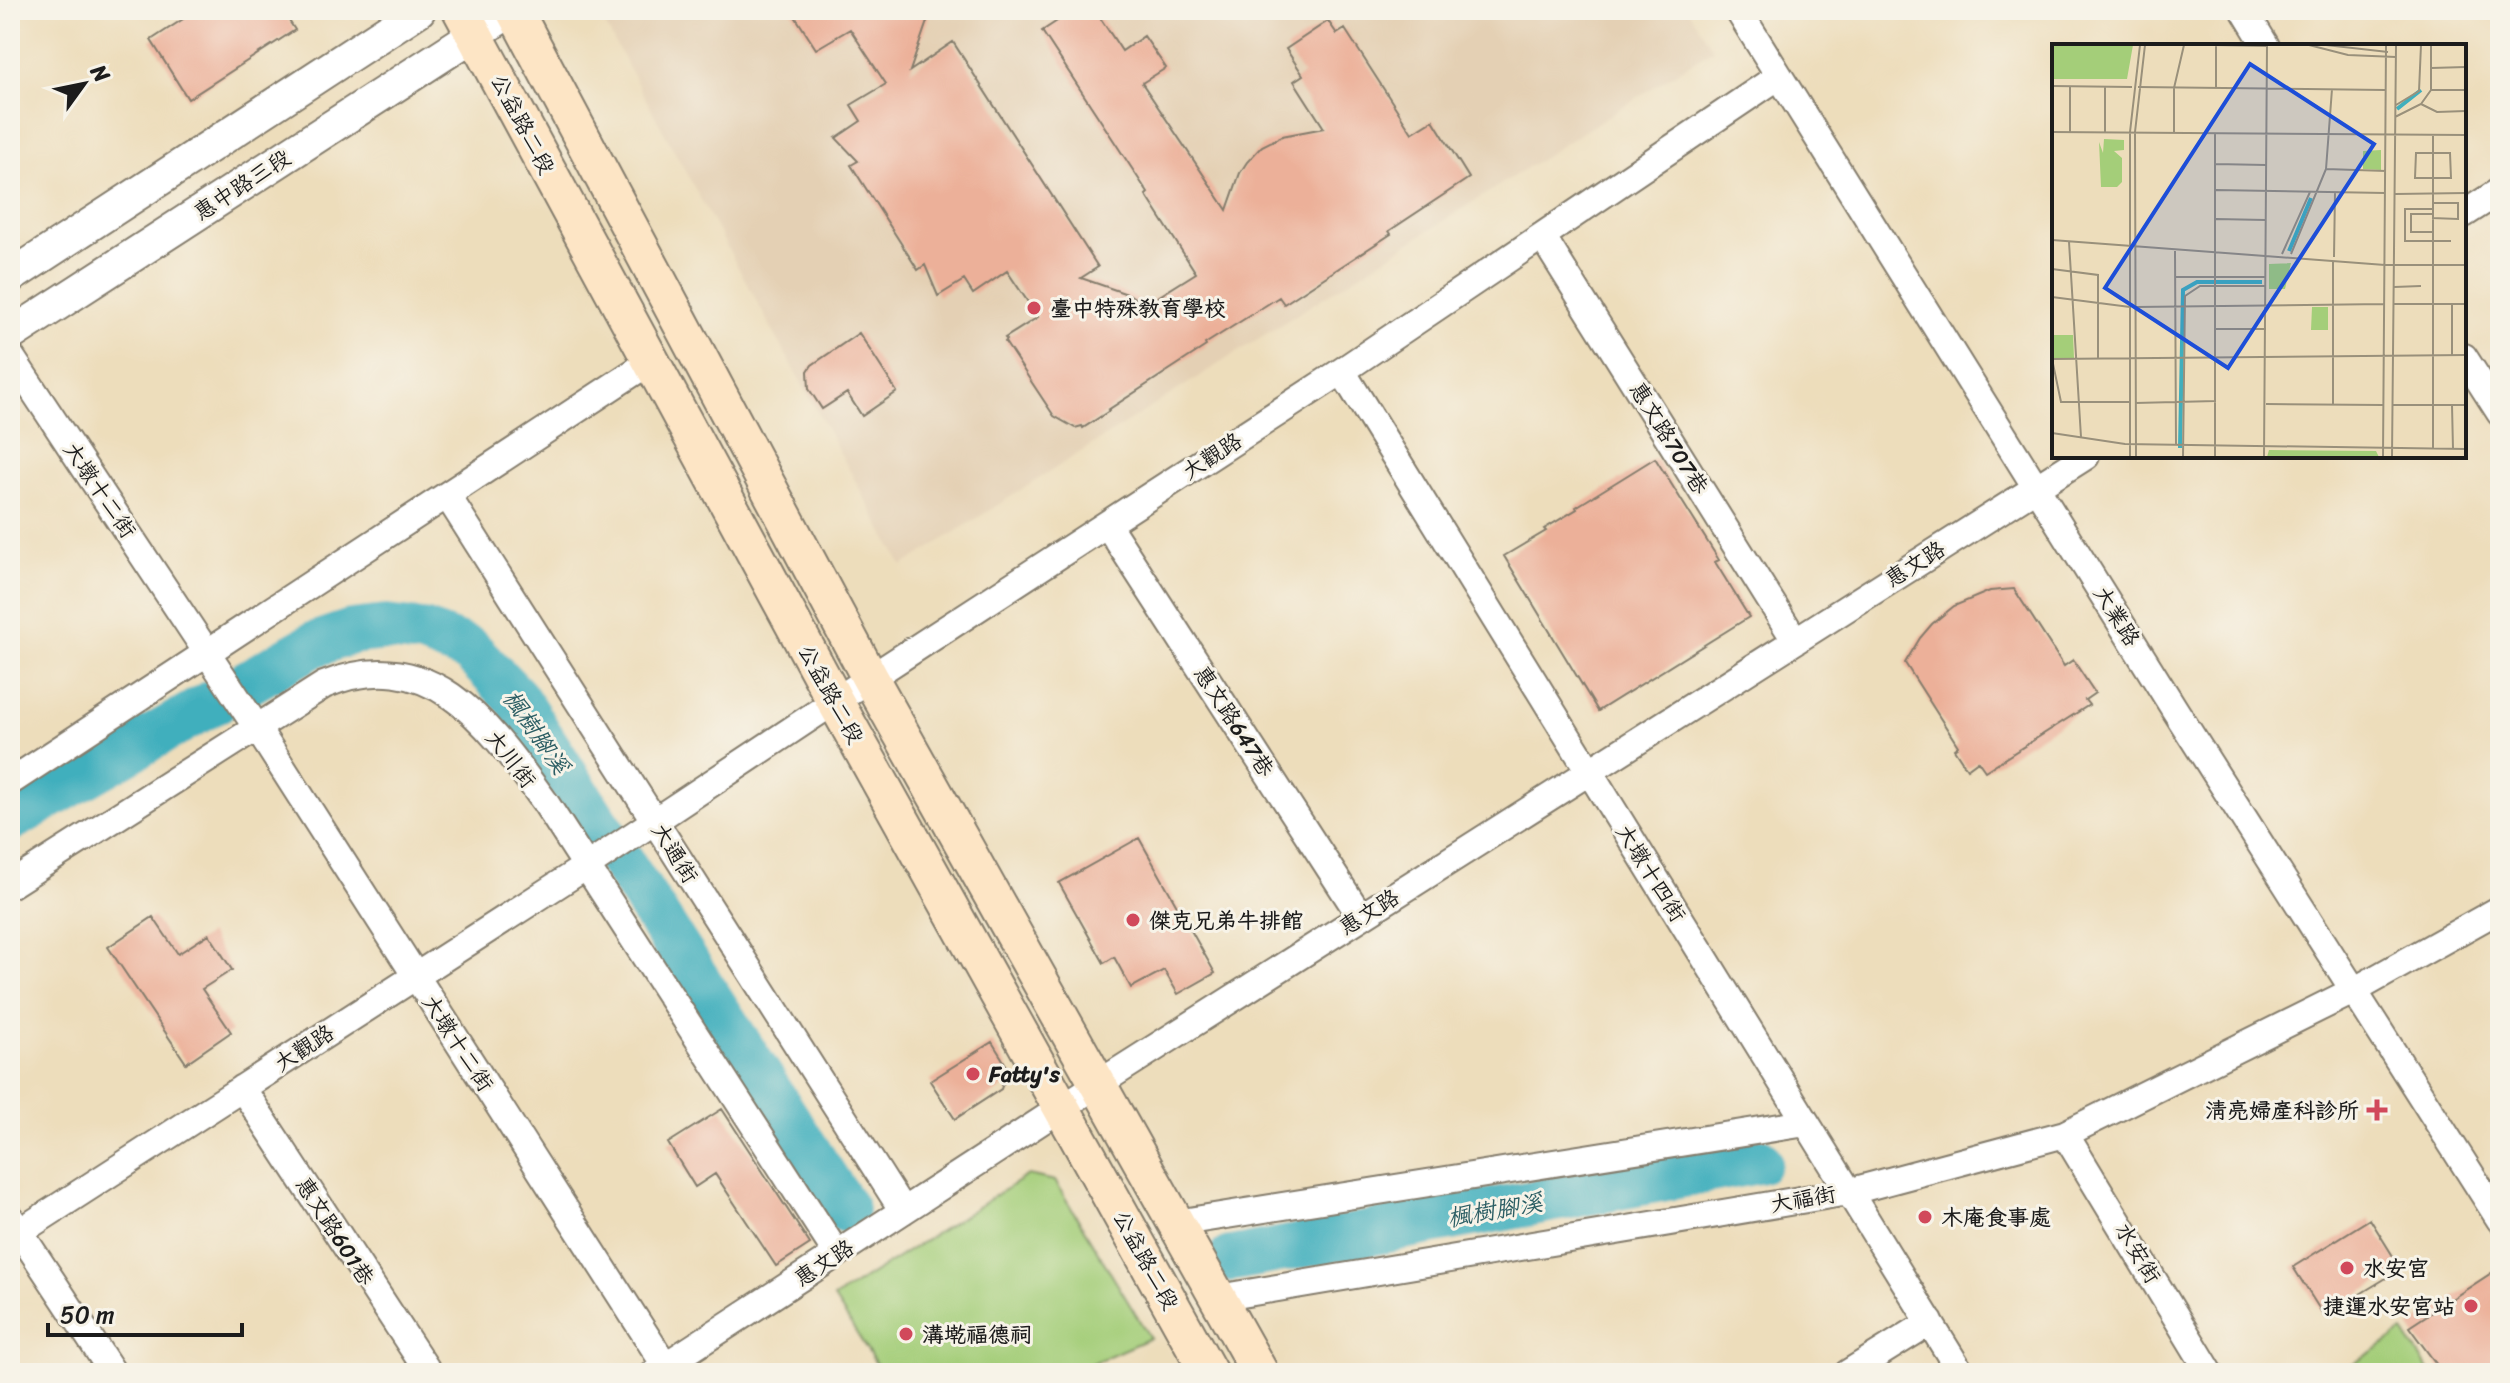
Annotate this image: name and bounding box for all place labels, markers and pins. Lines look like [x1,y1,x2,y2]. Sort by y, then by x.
place label: 臺中特殊教育學校 [1050,289,1226,328]
marker: 臺中特殊教育學校 [1025,299,1043,317]
place label: 傑克兄弟牛排館 [1149,901,1303,940]
marker: 傑克兄弟牛排館 [1124,911,1142,929]
place label: Fatty's [988,1055,1061,1094]
marker: Fatty's [964,1065,982,1083]
place label: 清亮婦產科診所 [2205,1091,2359,1130]
marker: 清亮婦產科診所 [2366,1099,2388,1121]
place label: 木庵食事處 [1941,1198,2051,1237]
marker: 木庵食事處 [1916,1208,1934,1226]
place label: 水安宮 [2363,1249,2429,1288]
marker: 水安宮 [2338,1259,2356,1277]
place label: 捷運水安宮站 [2323,1287,2455,1326]
marker: 捷運水安宮站 [2462,1297,2480,1315]
place label: 溝墘福德祠 [922,1315,1032,1354]
marker: 溝墘福德祠 [897,1325,915,1343]

